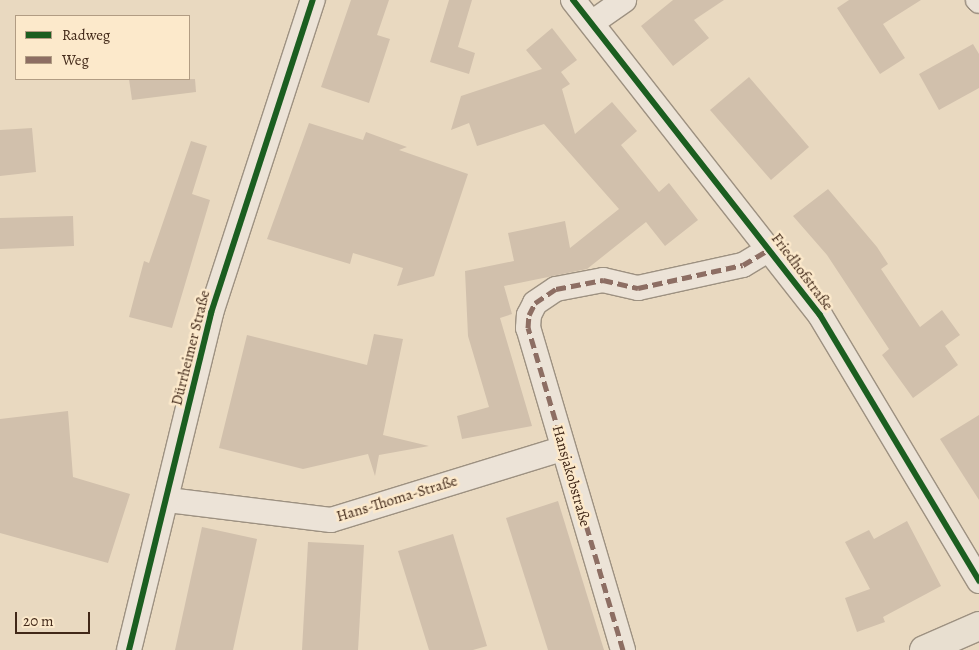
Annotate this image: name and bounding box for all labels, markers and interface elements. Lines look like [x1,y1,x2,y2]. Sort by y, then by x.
legend [15,15,190,80]
text: Radweg [62,25,110,45]
text: Weg [62,50,89,70]
street label: Friedhofstraße [767,230,837,314]
street label: Dürrheimer Straße [168,289,214,407]
street label: Hansjakobstraße [548,423,594,529]
street label: Hans-Thoma-Straße [334,472,460,526]
scale bar [18,602,92,634]
text: 20 m [23,611,54,631]

